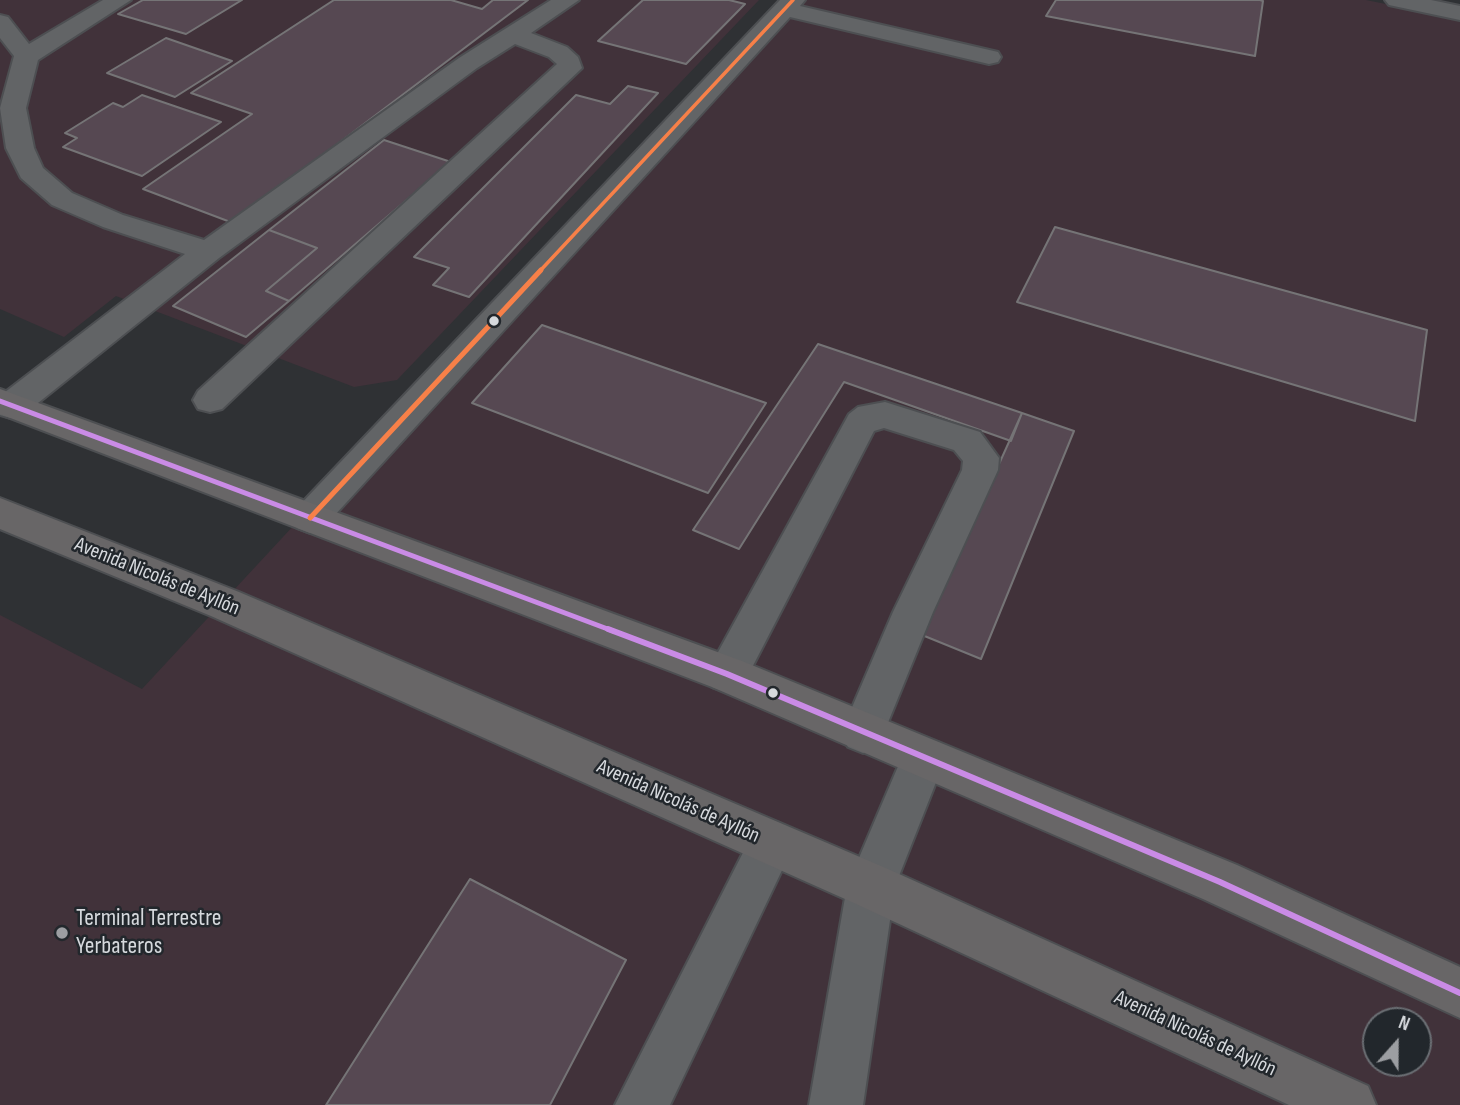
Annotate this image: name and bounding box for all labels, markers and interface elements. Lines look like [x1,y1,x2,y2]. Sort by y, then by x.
unlabelled marker [487,314,501,328]
street label: Avenida Nicolás de Ayllón [71,532,243,622]
unlabelled marker [766,686,780,700]
street label: Avenida Nicolás de Ayllón [593,755,763,849]
place label: Terminal Terrestre Yerbateros [76,905,221,961]
marker: Terminal Terrestre Yerbateros [54,925,70,941]
street label: Avenida Nicolás de Ayllón [1110,985,1280,1083]
north arrow [1362,1007,1432,1077]
text: N [1395,1011,1413,1036]

